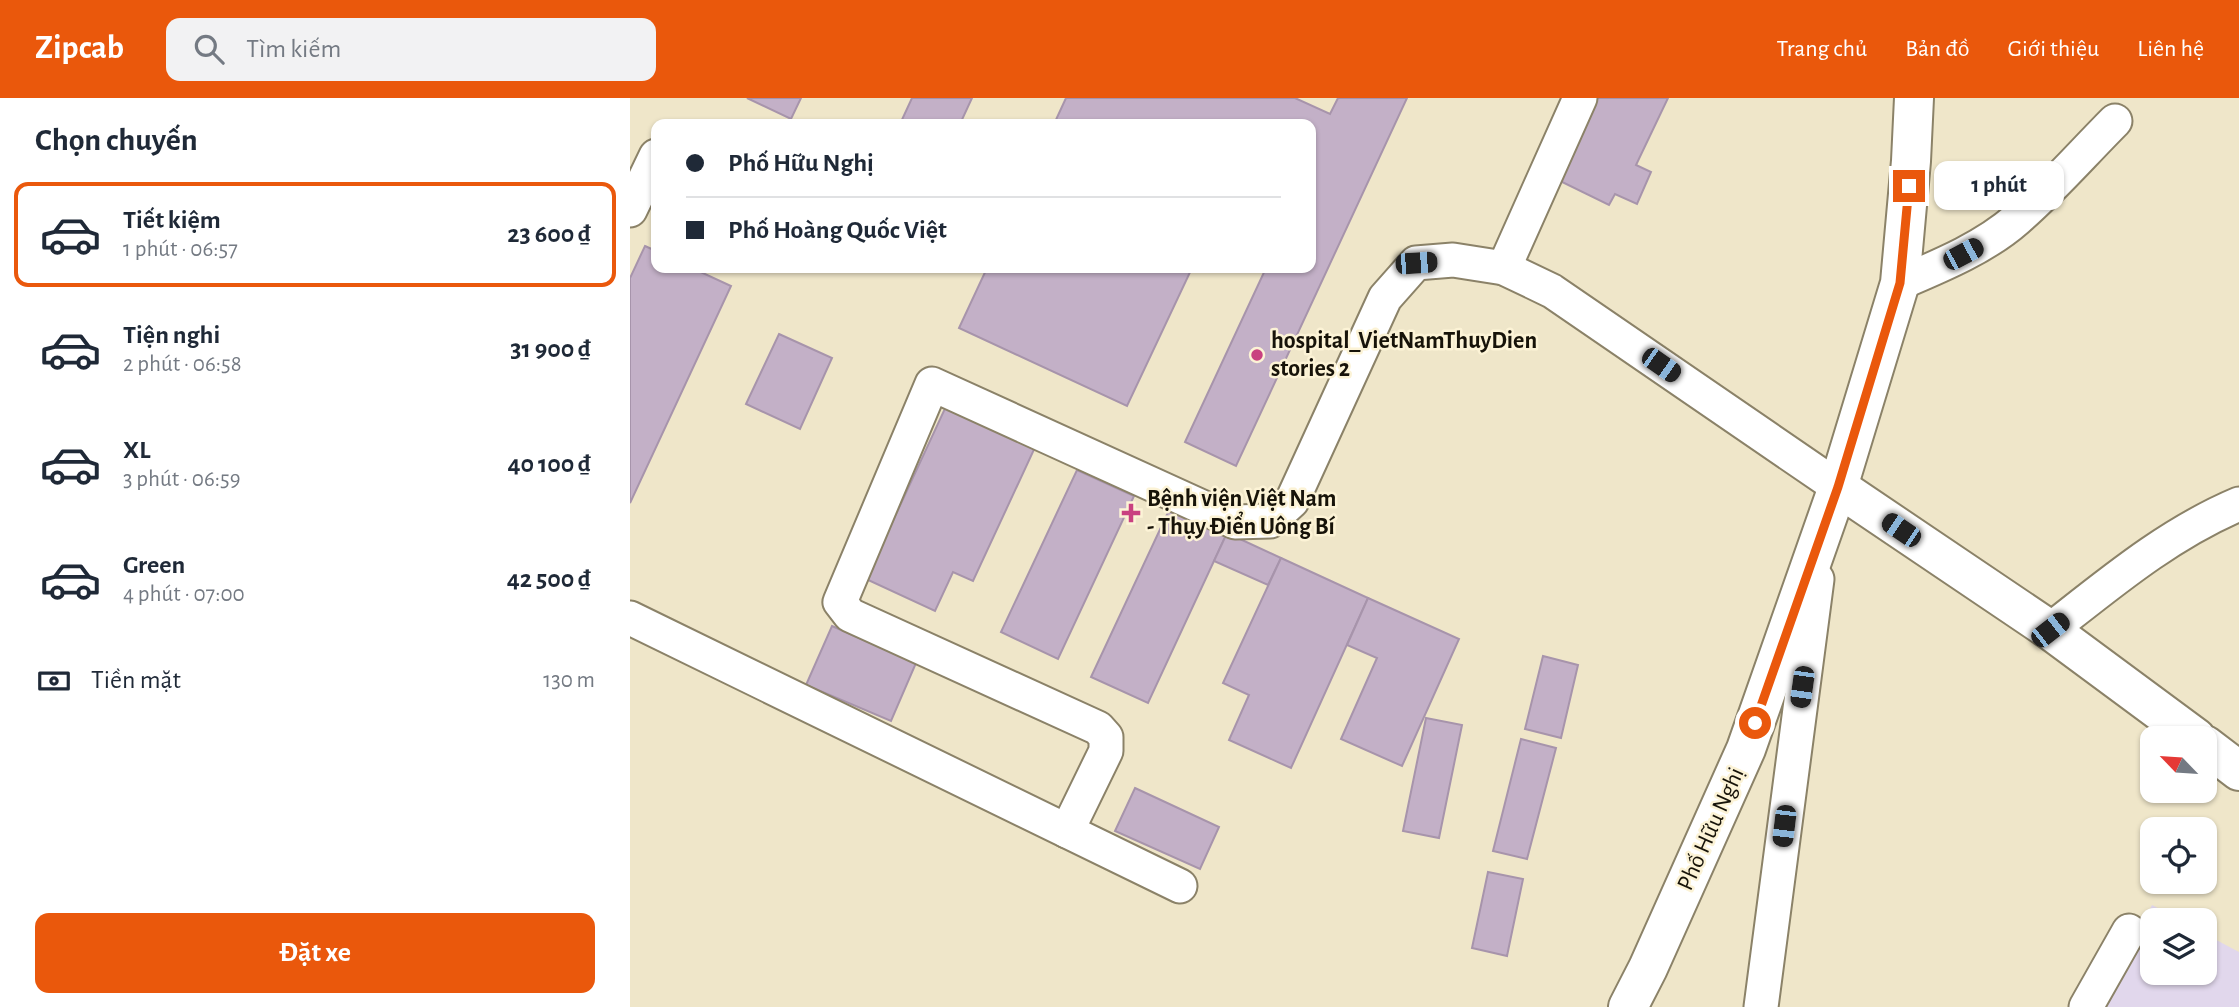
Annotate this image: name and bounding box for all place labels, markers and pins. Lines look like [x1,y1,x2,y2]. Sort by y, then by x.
place label: hospital_VietNamThuyDien stories 2 [1271,329,1537,381]
marker: hospital_VietNamThuyDien stories 2 [1249,347,1265,363]
place label: Bệnh viện Việt Nam - Thụy Điển Uông Bí [1147,487,1336,539]
marker: Bệnh viện Việt Nam - Thụy Điển Uông Bí [1121,503,1141,523]

